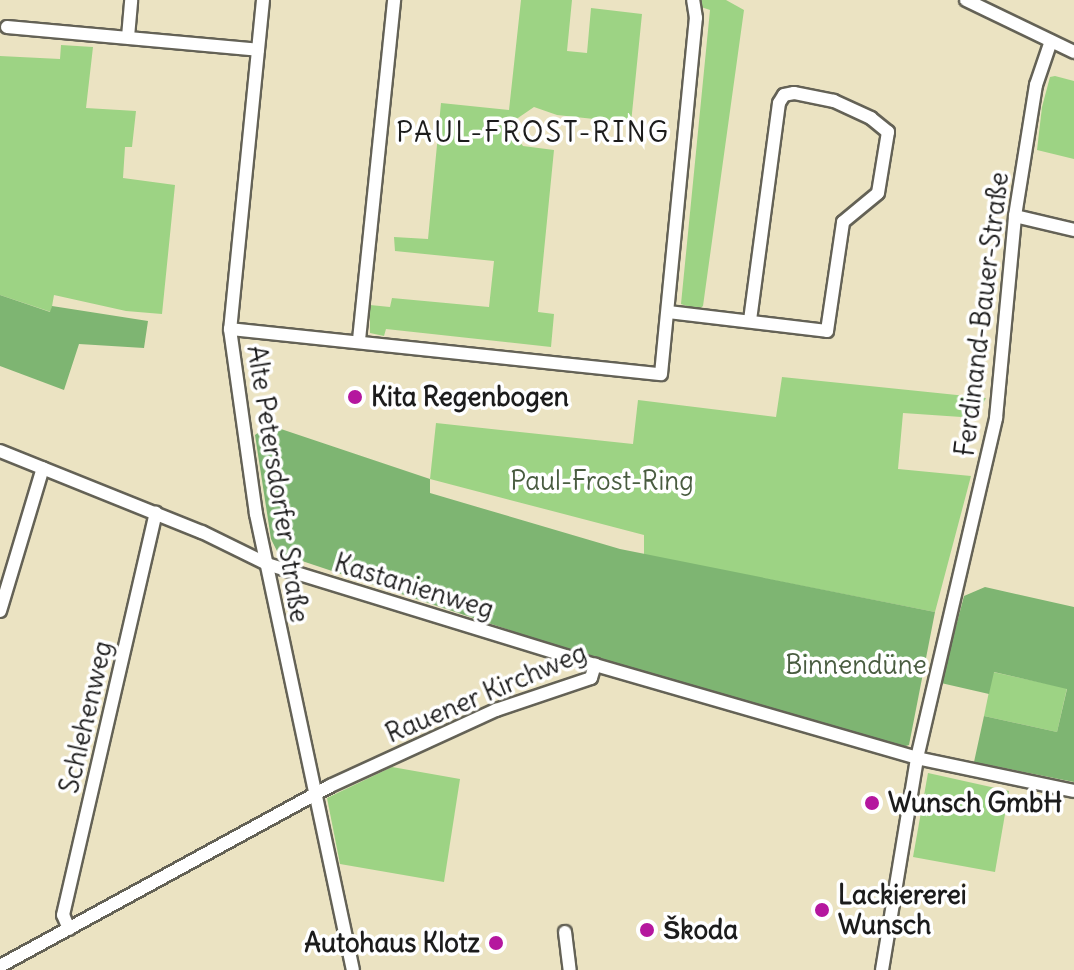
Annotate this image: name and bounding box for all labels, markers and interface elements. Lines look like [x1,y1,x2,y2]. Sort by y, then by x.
district label: PAUL-FROST-RING [396,115,670,149]
street label: Ferdinand-Bauer-Straße [949,170,1015,458]
street label: Alte Petersdorfer Straße [241,343,315,625]
place label: Kita Regenbogen [371,381,569,413]
marker: Kita Regenbogen [346,388,364,406]
park label: Paul-Frost-Ring [510,465,694,497]
street label: Kastanienweg [331,547,497,625]
street label: Rauener Kirchweg [381,637,591,749]
street label: Schlehenweg [53,638,119,796]
park label: Binnendüne [785,649,927,681]
place label: Wunsch GmbH [888,787,1062,819]
marker: Wunsch GmbH [863,794,881,812]
place label: Lackiererei Wunsch [838,879,967,940]
marker: Lackiererei Wunsch [813,901,831,919]
place label: Škoda [663,914,738,946]
marker: Škoda [638,921,656,939]
place label: Autohaus Klotz [304,927,480,959]
marker: Autohaus Klotz [487,934,505,952]

